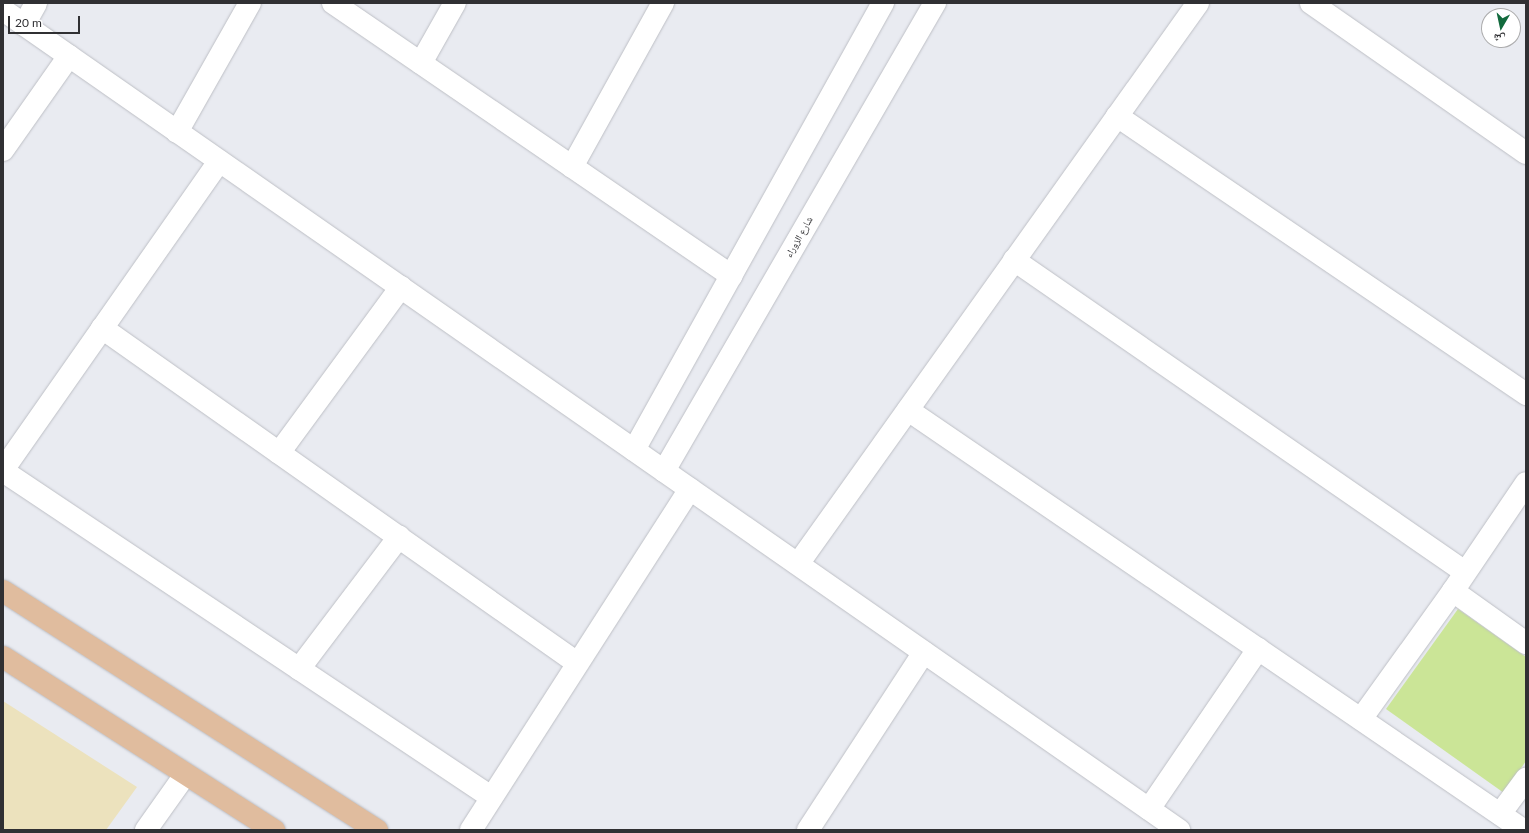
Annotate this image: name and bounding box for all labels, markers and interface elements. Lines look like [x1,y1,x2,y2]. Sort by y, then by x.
scale bar [10,8,82,34]
north arrow [1481,8,1521,48]
text: 20 m [15,15,42,30]
text: ش [1492,32,1506,47]
street label: شارع الزوراء [782,214,816,260]

